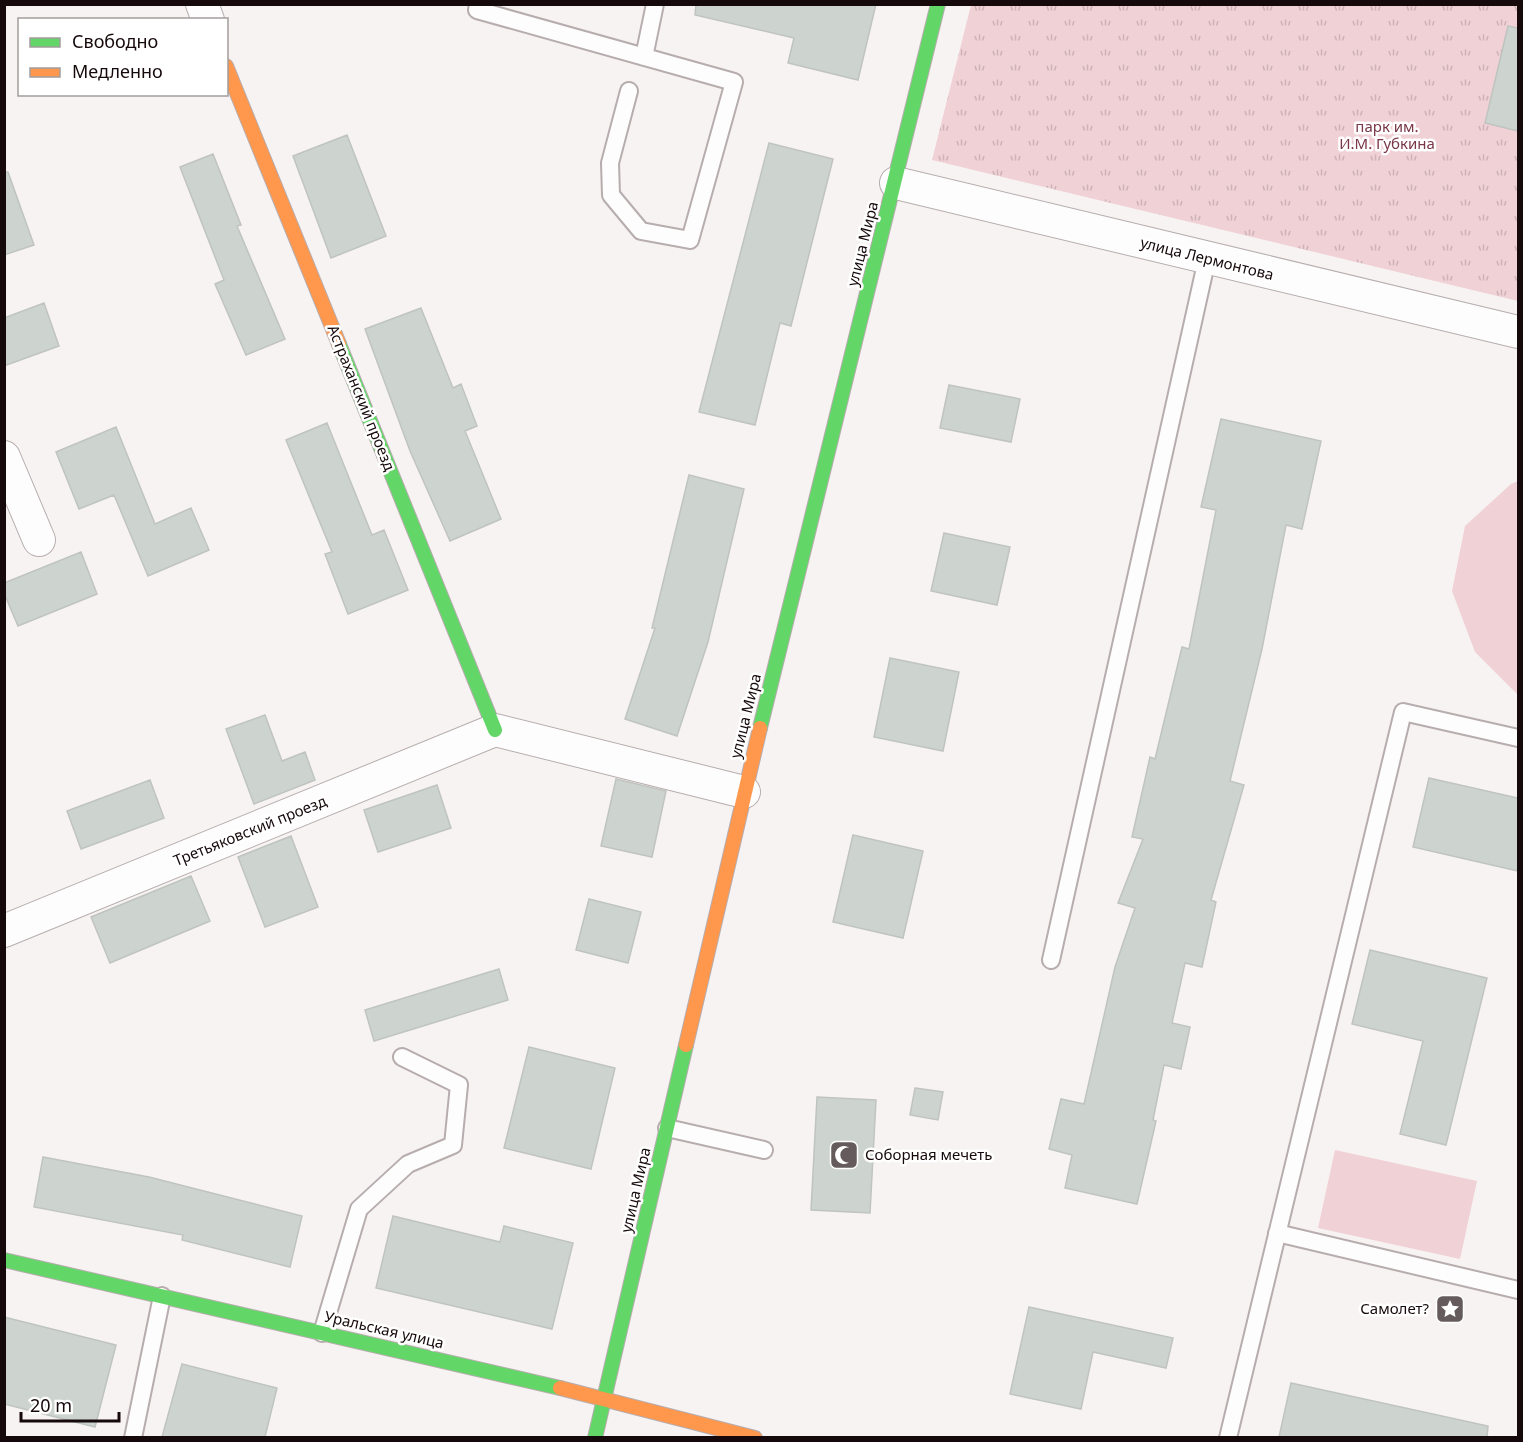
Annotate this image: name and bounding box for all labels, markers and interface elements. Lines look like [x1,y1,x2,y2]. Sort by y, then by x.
legend [18,18,228,96]
text: Свободно [72,29,158,53]
text: Медленно [72,59,163,83]
park label: парк им. И.М. Губкина [1339,116,1435,153]
street label: улица Мира [842,199,882,288]
street label: улица Лермонтова [1139,232,1276,284]
street label: Астраханский проезд [324,322,400,473]
street label: улица Мира [725,671,765,760]
street label: Третьяковский проезд [170,790,329,870]
mosque icon: Соборная мечеть [828,1139,860,1171]
place label: Соборная мечеть [865,1144,992,1164]
street label: улица Мира [616,1145,655,1234]
place icon: Самолет? [1434,1293,1466,1325]
place label: Самолет? [1360,1298,1429,1318]
street label: Уральская улица [323,1306,446,1352]
scale bar [21,1385,118,1423]
text: 20 m [30,1393,72,1417]

